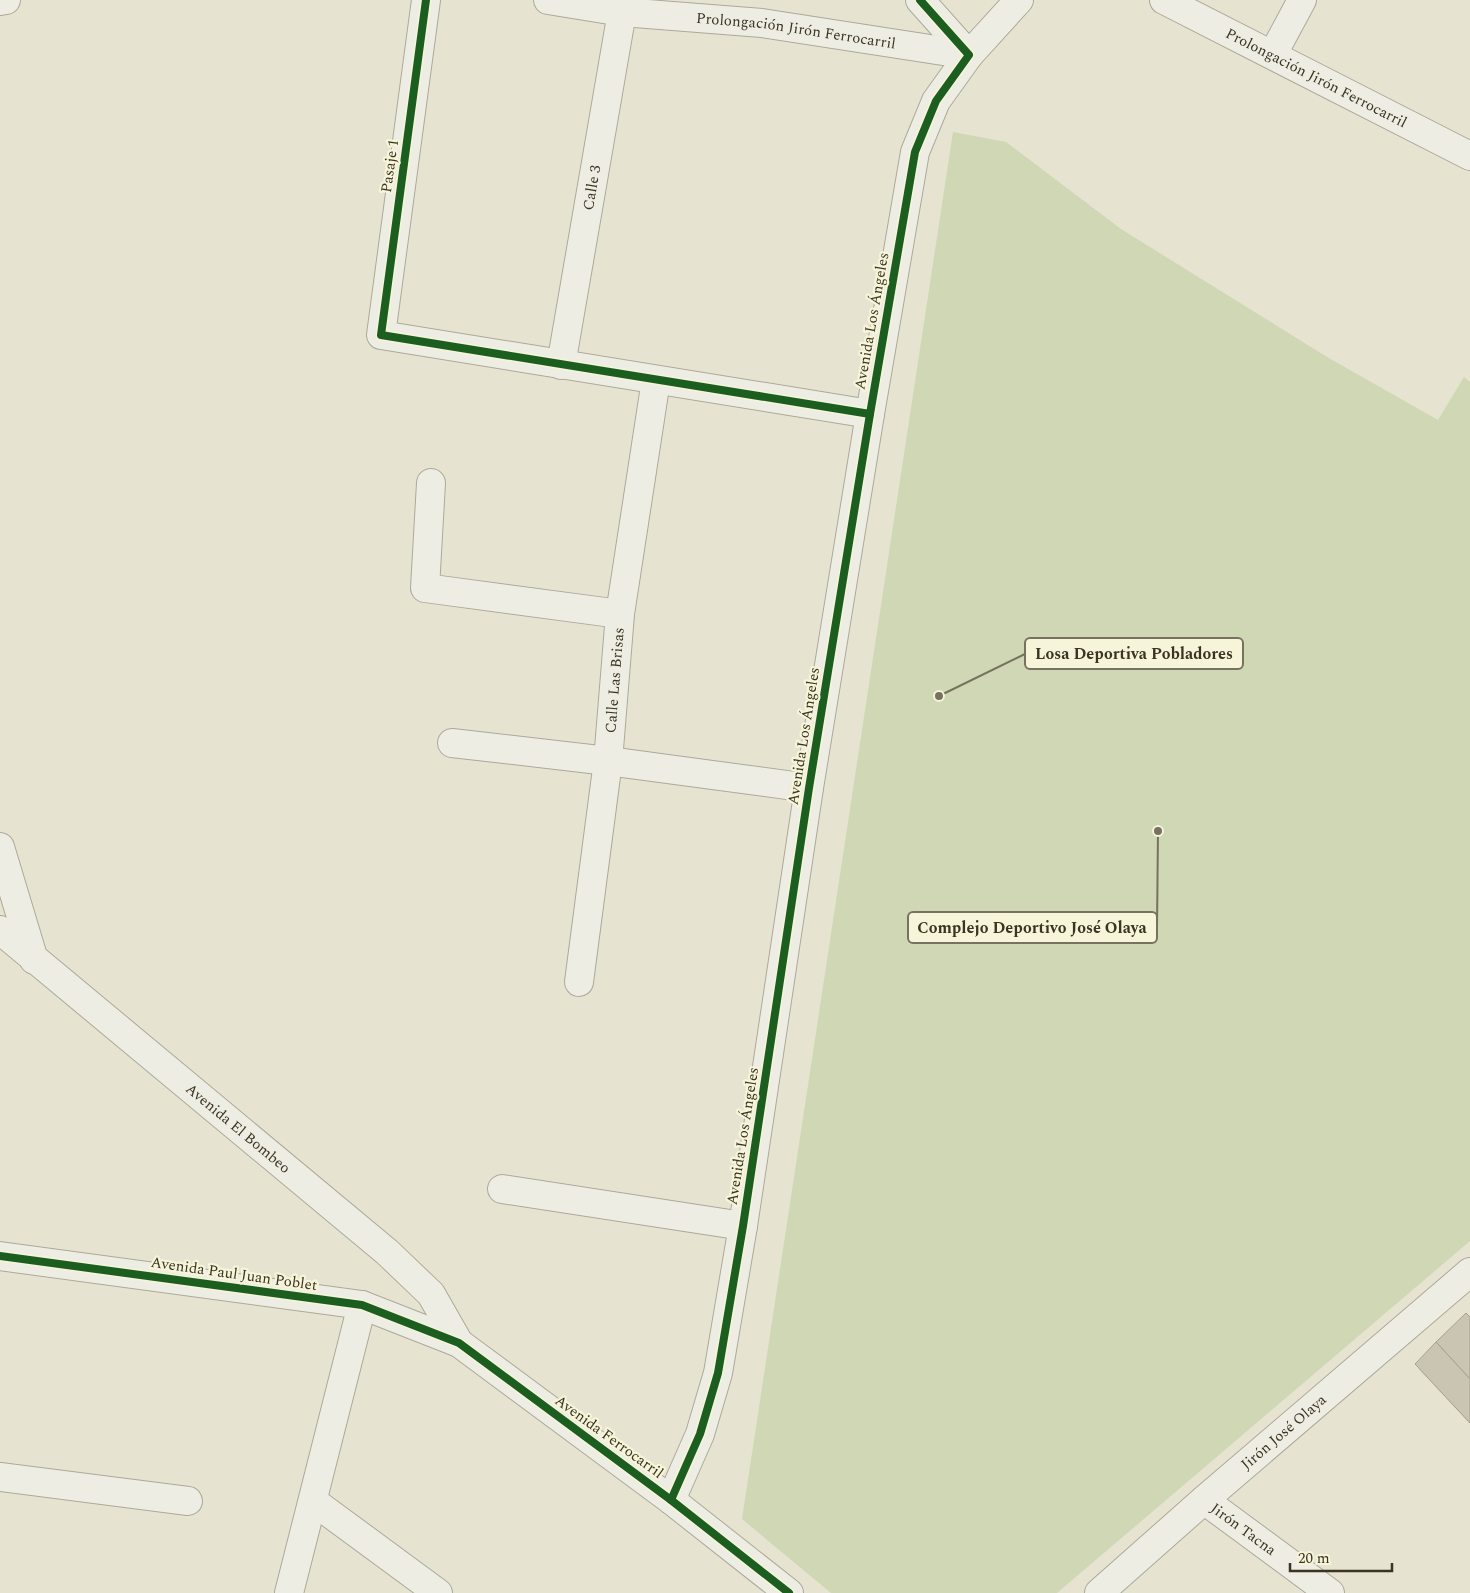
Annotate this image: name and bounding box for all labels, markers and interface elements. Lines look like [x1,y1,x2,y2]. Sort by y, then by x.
street label: Prolongación Jirón Ferrocarril [695,6,897,55]
street label: Prolongación Jirón Ferrocarril [1221,22,1411,134]
street label: Pasaje 1 [375,138,405,194]
street label: Calle 3 [576,163,607,212]
street label: Avenida Los Ángeles [849,251,895,391]
street label: Calle Las Brisas [599,626,630,734]
callout: Losa Deportiva Pobladores [1025,638,1243,669]
text: Losa Deportiva Pobladores [1035,642,1233,666]
street label: Avenida Los Ángeles [782,666,826,806]
callout: Complejo Deportivo José Olaya [908,912,1157,943]
text: Complejo Deportivo José Olaya [917,916,1147,940]
street label: Avenida Los Ángeles [721,1066,765,1206]
street label: Avenida El Bombeo [181,1078,296,1179]
street label: Avenida Paul Juan Poblet [149,1251,319,1297]
street label: Jirón José Olaya [1236,1388,1332,1475]
street label: Avenida Ferrocarril [550,1390,668,1484]
street label: Jirón Tacna [1206,1497,1282,1562]
scale bar [1290,1540,1392,1572]
text: 20 m [1298,1547,1330,1570]

